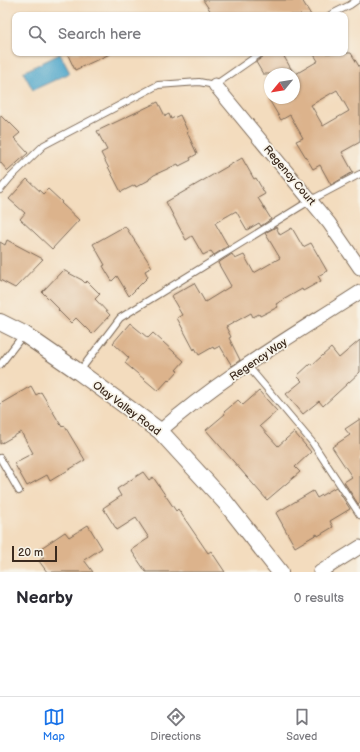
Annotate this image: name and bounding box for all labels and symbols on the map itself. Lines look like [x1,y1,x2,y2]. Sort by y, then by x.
north arrow [264,68,300,104]
street label: Regency Court [261,143,319,208]
street label: Regency Way [227,335,290,383]
street label: Otay Valley Road [90,379,163,438]
scale bar [12,544,57,563]

